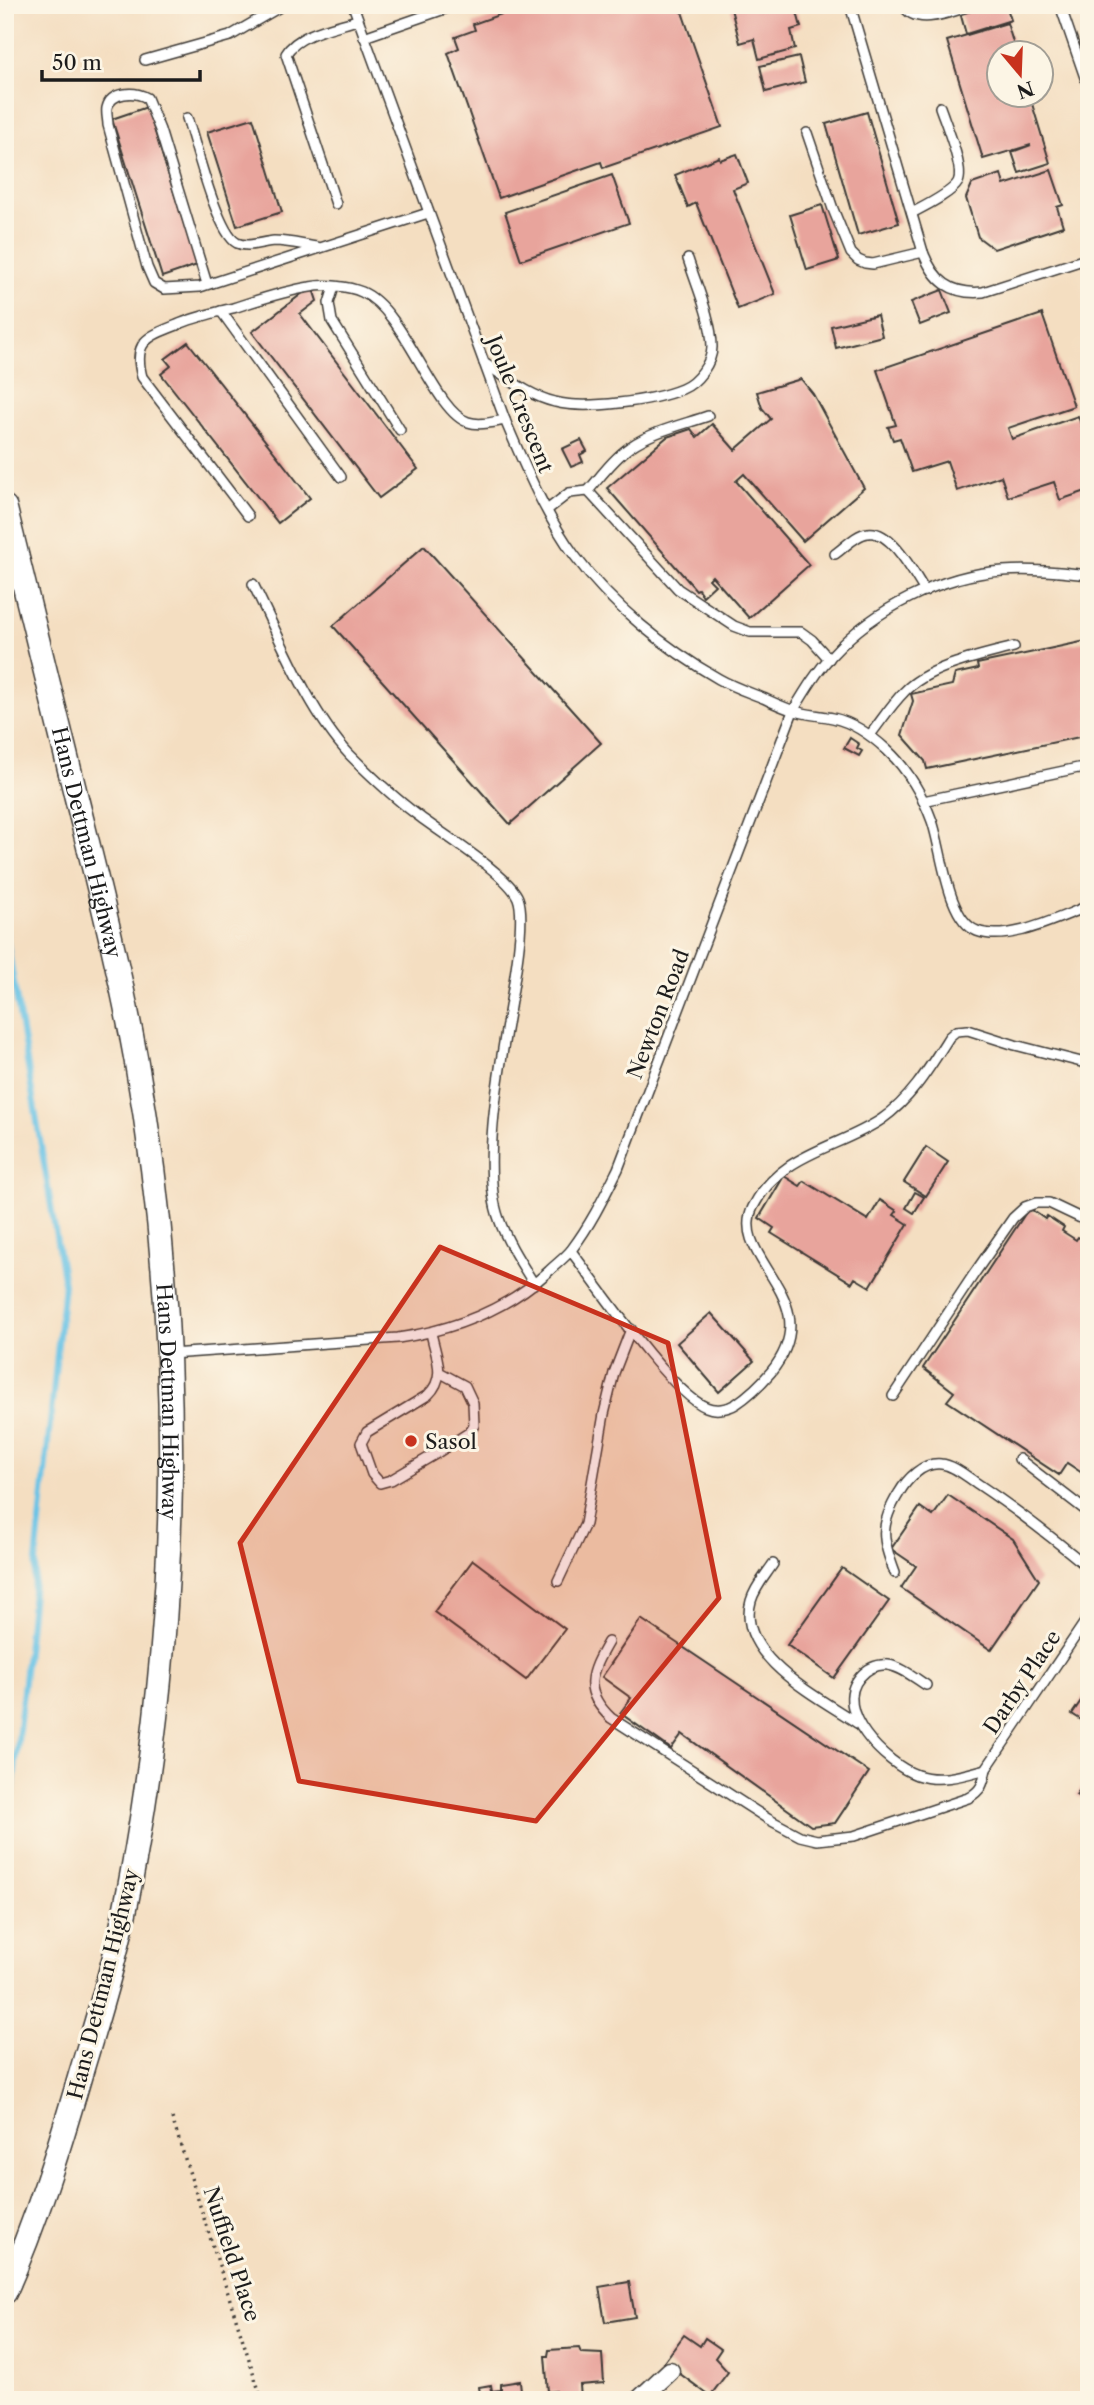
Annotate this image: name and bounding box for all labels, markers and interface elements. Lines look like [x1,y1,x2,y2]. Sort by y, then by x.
scale bar [42,38,200,82]
north arrow [986,38,1056,108]
text: 50 m [52,50,102,75]
text: N [1014,76,1037,103]
street label: Joule Crescent [480,329,559,477]
street label: Hans Dettman Highway [47,724,127,960]
street label: Newton Road [622,946,694,1082]
street label: Hans Dettman Highway [152,1282,183,1521]
place label: Sasol [425,1429,477,1454]
marker: Sasol [403,1433,419,1449]
street label: Darby Place [978,1625,1066,1739]
street label: Hans Dettman Highway [62,1866,144,2102]
street label: Nuffield Place [198,2183,266,2325]

